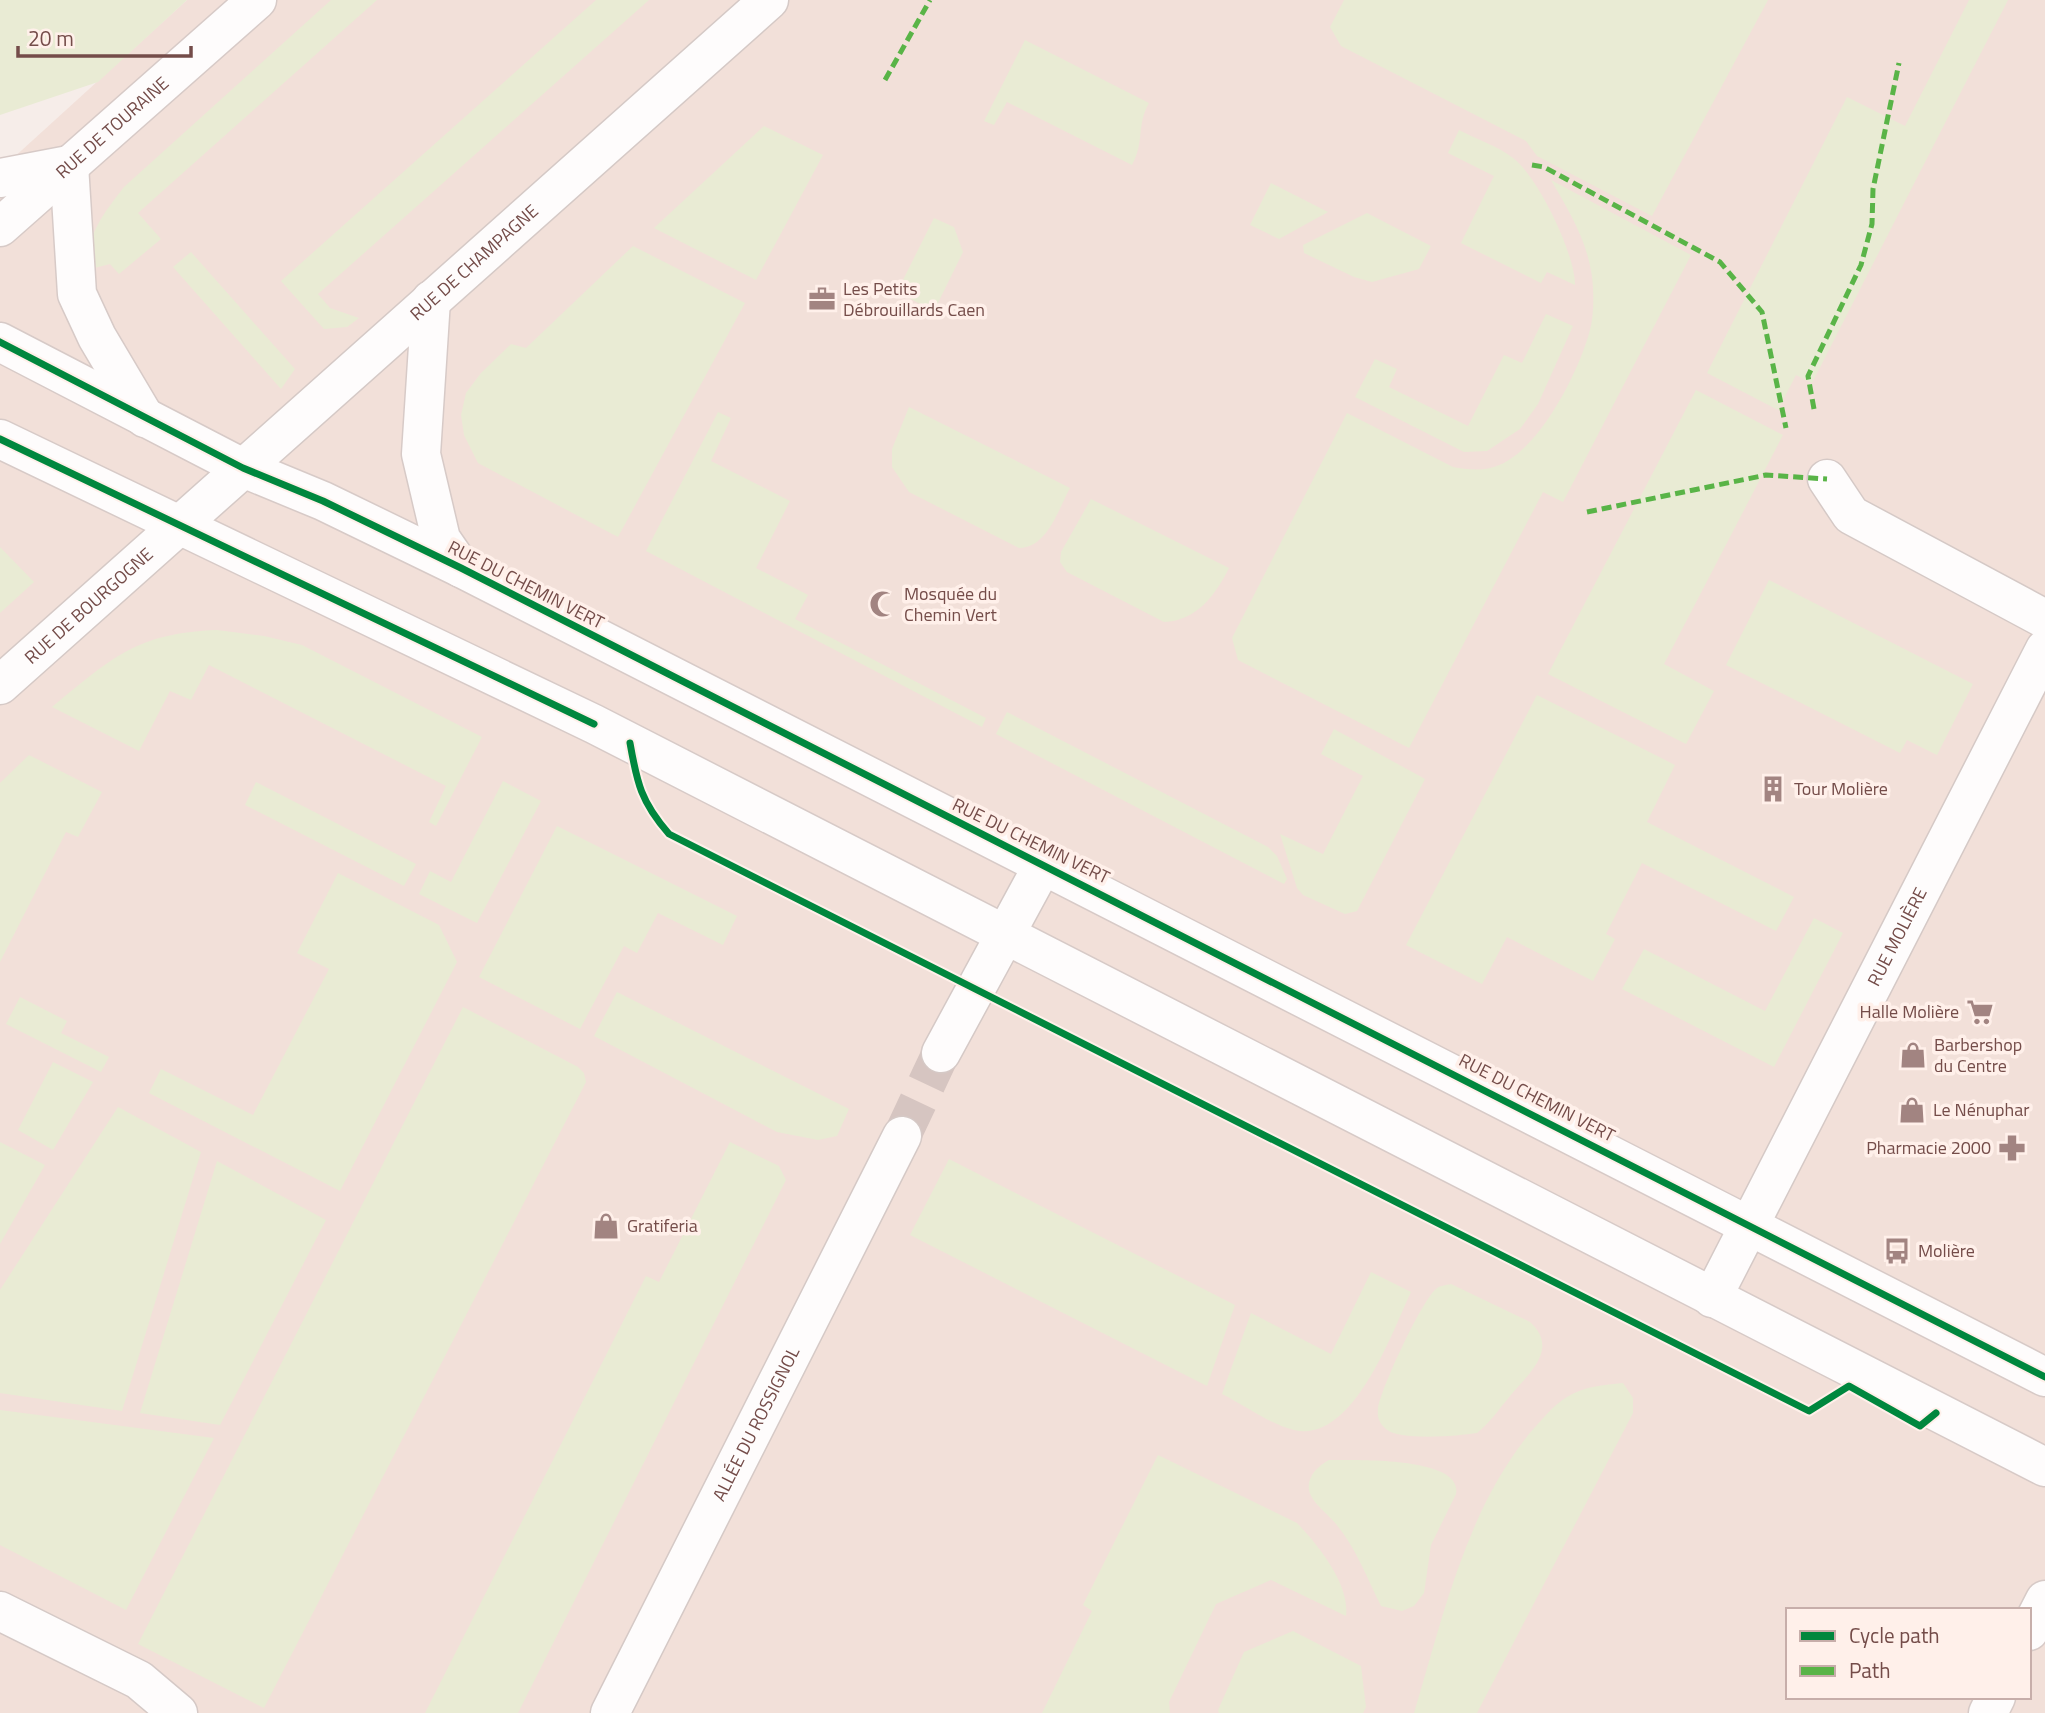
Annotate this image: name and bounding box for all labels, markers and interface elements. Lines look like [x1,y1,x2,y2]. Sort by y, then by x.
scale bar [18,14,191,58]
text: 20 m [28,22,74,54]
street label: RUE DE TOURAINE [50,70,175,185]
street label: RUE DE CHAMPAGNE [404,198,544,327]
place label: Les Petits Débrouillards Caen [843,275,985,323]
office icon: Les Petits Débrouillards Caen [807,284,837,314]
street label: RUE DU CHEMIN VERT [443,533,610,636]
street label: RUE DE BOURGOGNE [18,541,159,670]
place label: Mosquée du Chemin Vert [904,580,997,628]
mosque icon: Mosquée du Chemin Vert [868,589,898,619]
building icon: Tour Molière [1758,774,1788,804]
place label: Tour Molière [1794,775,1888,802]
street label: RUE DU CHEMIN VERT [948,791,1115,891]
street label: RUE MOLIÈRE [1860,882,1934,991]
supermarket icon: Halle Molière [1965,997,1995,1027]
place label: Halle Molière [1860,998,1959,1025]
place label: Barbershop du Centre [1934,1031,2022,1079]
shop icon: Barbershop du Centre [1898,1040,1928,1070]
street label: RUE DU CHEMIN VERT [1454,1046,1621,1149]
shop icon: Le Nénuphar [1897,1095,1927,1125]
place label: Le Nénuphar [1933,1096,2029,1123]
pharmacy icon: Pharmacie 2000 [1997,1133,2027,1163]
place label: Pharmacie 2000 [1866,1134,1991,1161]
shop icon: Gratiferia [591,1211,621,1241]
place label: Gratiferia [627,1212,698,1239]
bus stop icon: Molière [1882,1236,1912,1266]
place label: Molière [1918,1237,1975,1264]
street label: ALLÉE DU ROSSIGNOL [705,1341,806,1506]
legend [1786,1608,2031,1699]
text: Cycle path [1849,1619,1940,1651]
text: Path [1849,1654,1891,1686]

